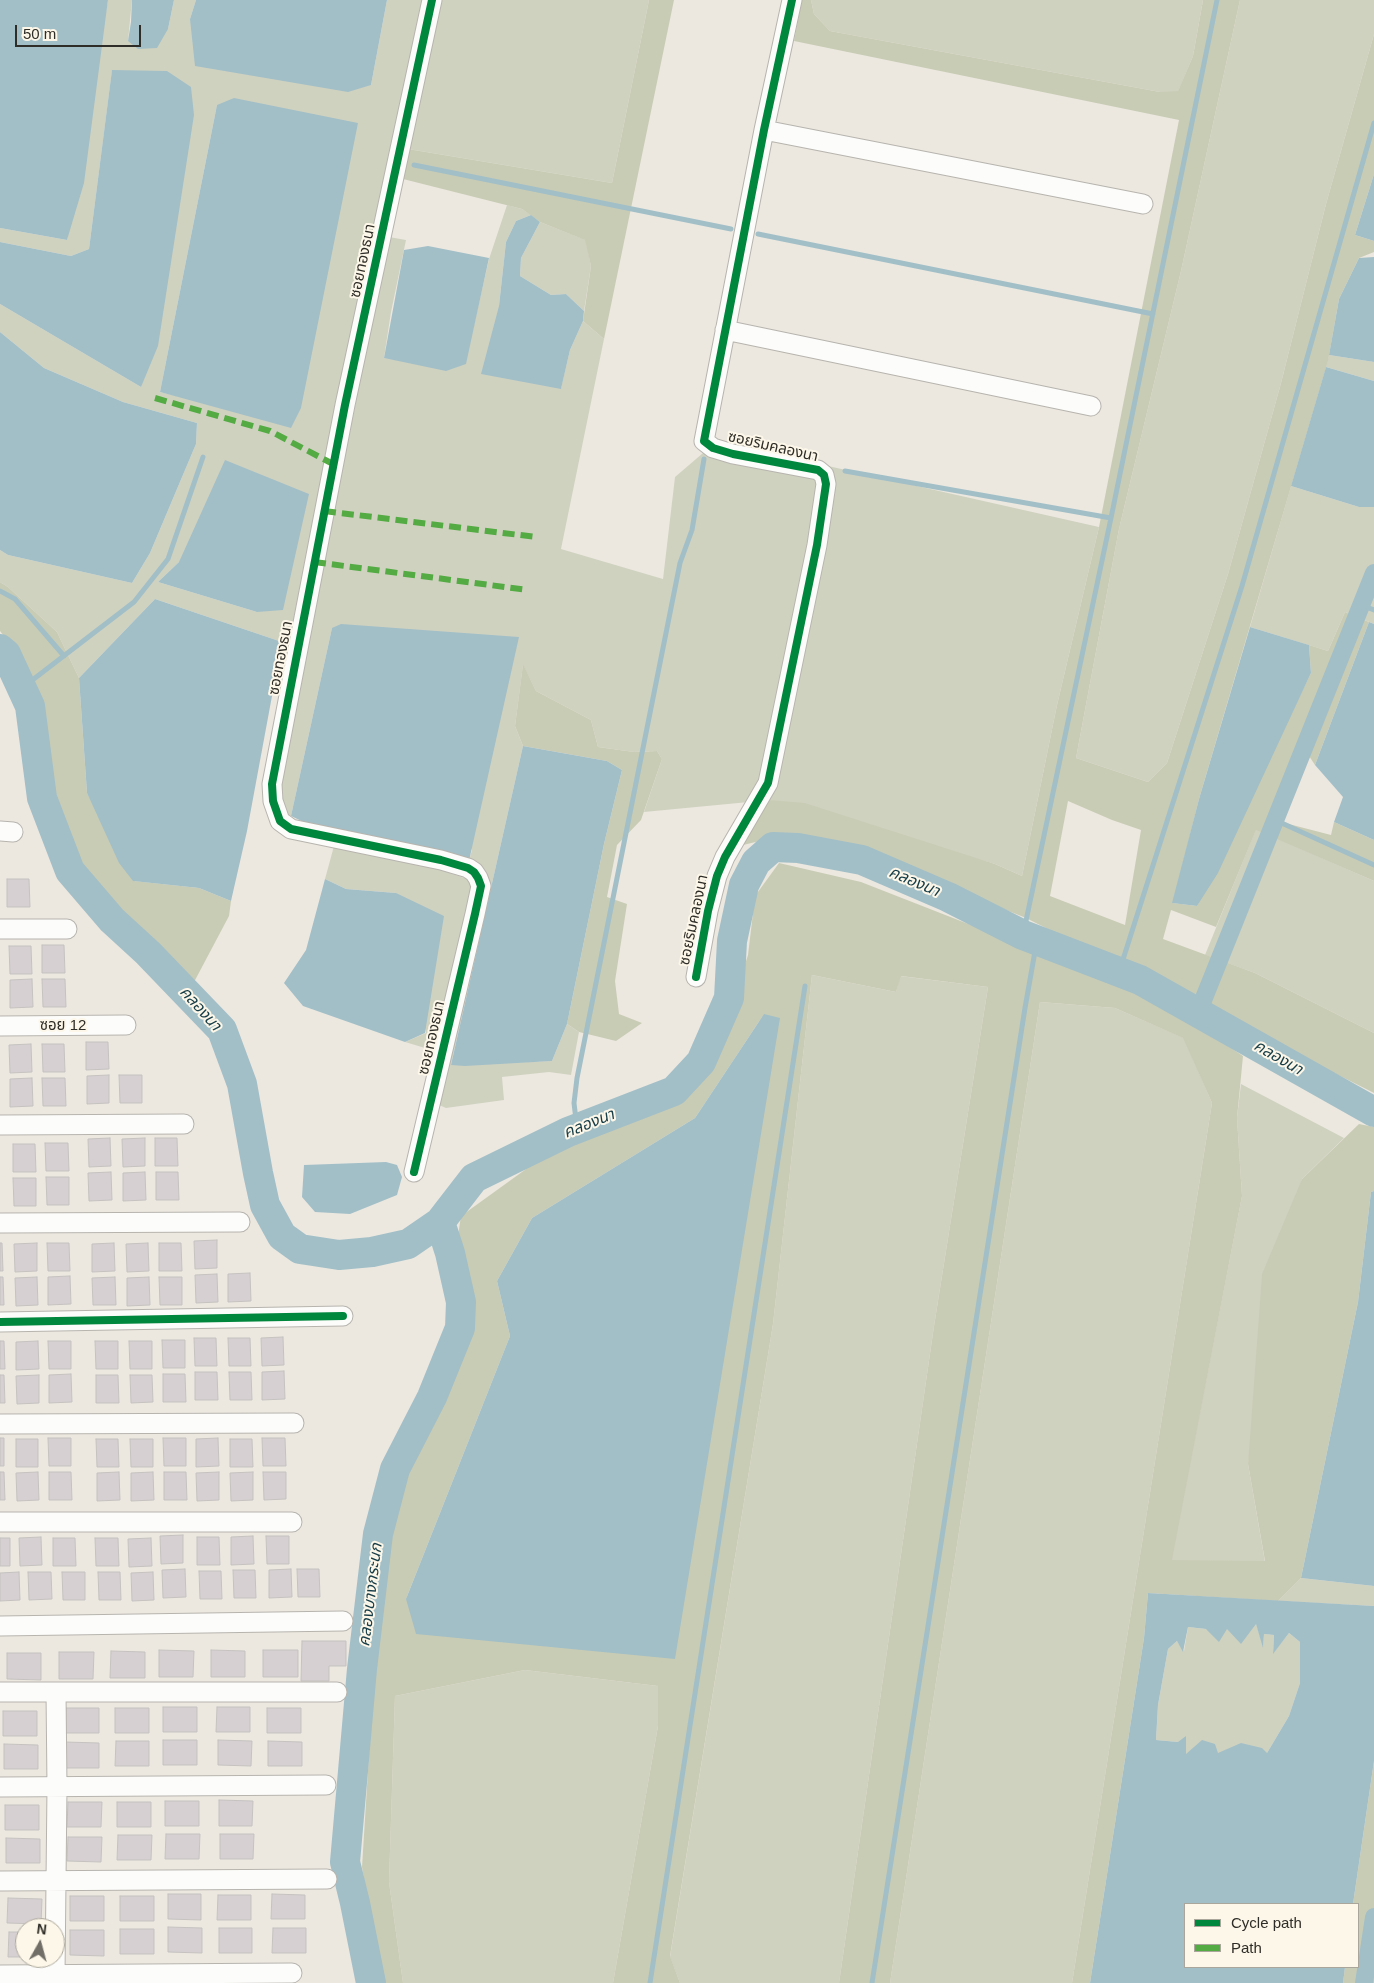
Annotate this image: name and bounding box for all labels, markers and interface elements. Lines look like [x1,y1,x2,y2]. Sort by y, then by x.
scale bar [18,15,144,47]
text: 50 m [23,25,56,42]
street label: ซอยทองธนา [346,222,380,300]
street label: ซอยริมคลองนา [726,428,820,466]
street label: ซอยทองธนา [265,619,297,697]
water label: คลองนา [886,863,942,901]
street label: ซอยริมคลองนา [676,873,712,967]
water label: คลองนา [175,983,225,1035]
street label: ซอยทองธนา [415,999,449,1077]
street label: ซอย 12 [40,1017,86,1035]
water label: คลองนา [1250,1036,1306,1080]
water label: คลองนา [561,1105,617,1143]
water label: คลองบางกระนก [355,1542,387,1648]
legend [1184,1903,1359,1968]
text: Cycle path [1231,1914,1302,1931]
north arrow [15,1918,65,1968]
text: N [36,1921,48,1938]
text: Path [1231,1939,1262,1956]

